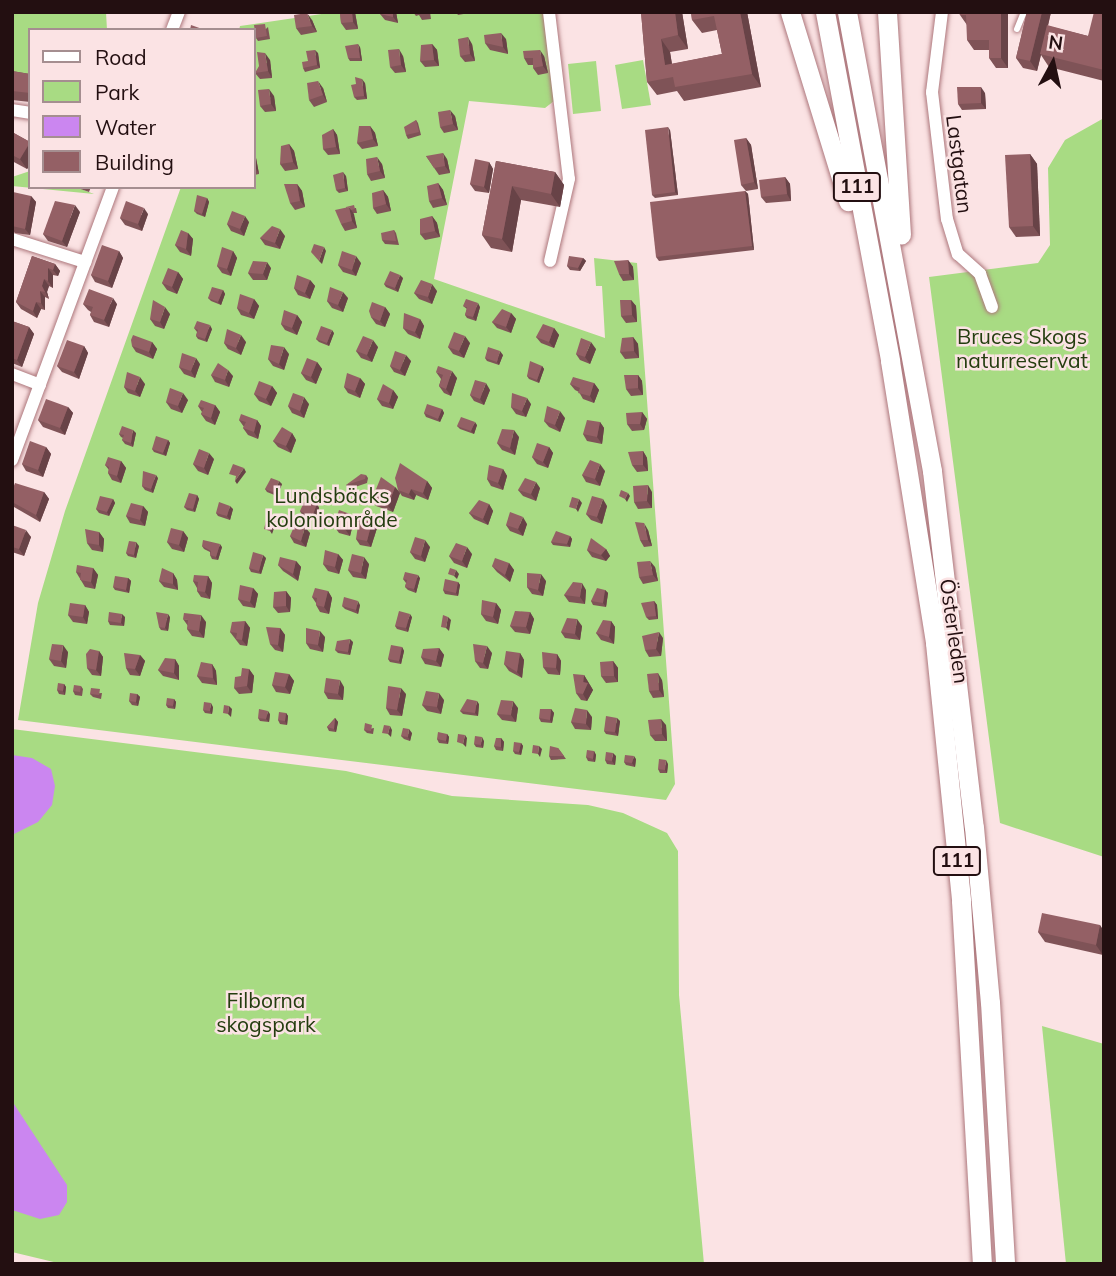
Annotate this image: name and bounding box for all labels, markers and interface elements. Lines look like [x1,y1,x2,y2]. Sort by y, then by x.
legend [28,28,256,189]
north arrow [1018,28,1088,98]
text: N [1047,29,1065,55]
text: Road [95,44,146,70]
text: Park [95,79,139,105]
street label: Lastgatan [941,113,979,215]
text: Water [95,114,156,140]
text: Building [95,149,174,175]
road number: 111 [832,172,882,202]
park label: Bruces Skogs naturreservat [956,323,1088,373]
park label: Lundsbäcks koloniområde [266,482,398,532]
street label: Österleden [935,577,975,685]
road number: 111 [932,846,982,876]
park label: Filborna skogspark [216,987,316,1037]

